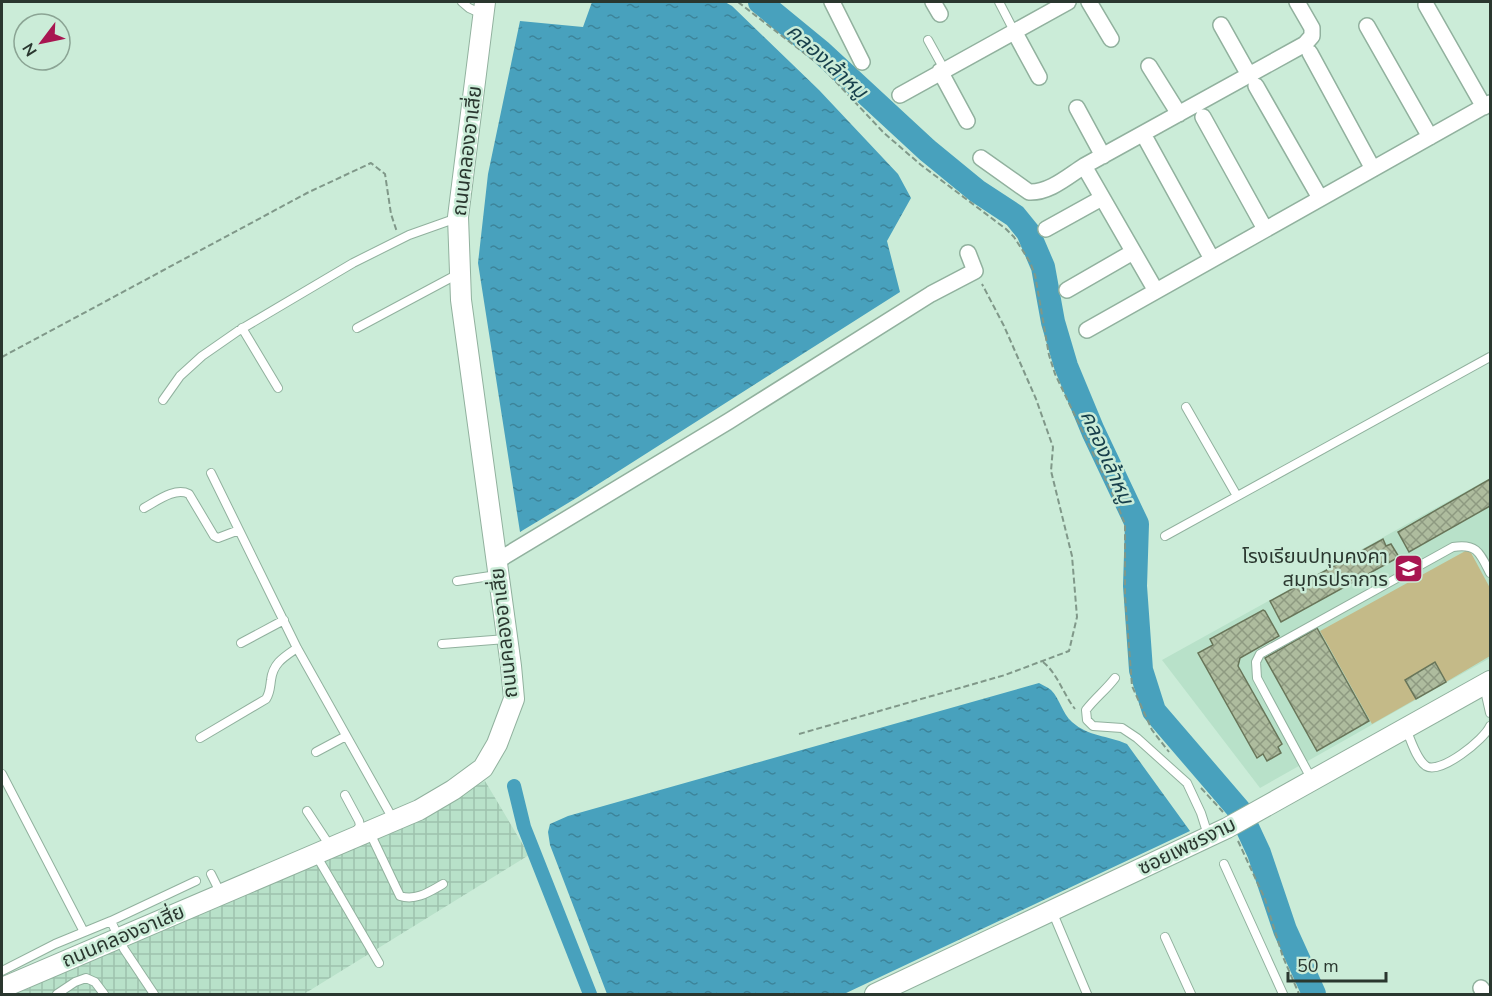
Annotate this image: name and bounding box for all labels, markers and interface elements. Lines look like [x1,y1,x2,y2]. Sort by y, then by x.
north arrow [12,12,72,72]
water label: คลองเล้าหมู [780,17,875,106]
text: N [18,39,43,60]
street label: ถนนคลองอาเสี่ย [445,84,488,218]
water label: คลองเล้าหมู [1074,406,1141,510]
place label: โรงเรียนปทุมคงคา สมุทรปราการ [1242,543,1388,593]
school or university icon: โรงเรียนปทุมคงคา สมุทรปราการ [1393,552,1425,584]
street label: ถนนคลองอาเสี่ย [483,566,524,700]
street label: ซอยเพชรงาม [1134,811,1240,881]
street label: ถนนคลองอาเสี่ย [57,897,189,974]
scale bar [1288,945,1386,983]
text: 50 m [1297,954,1339,978]

